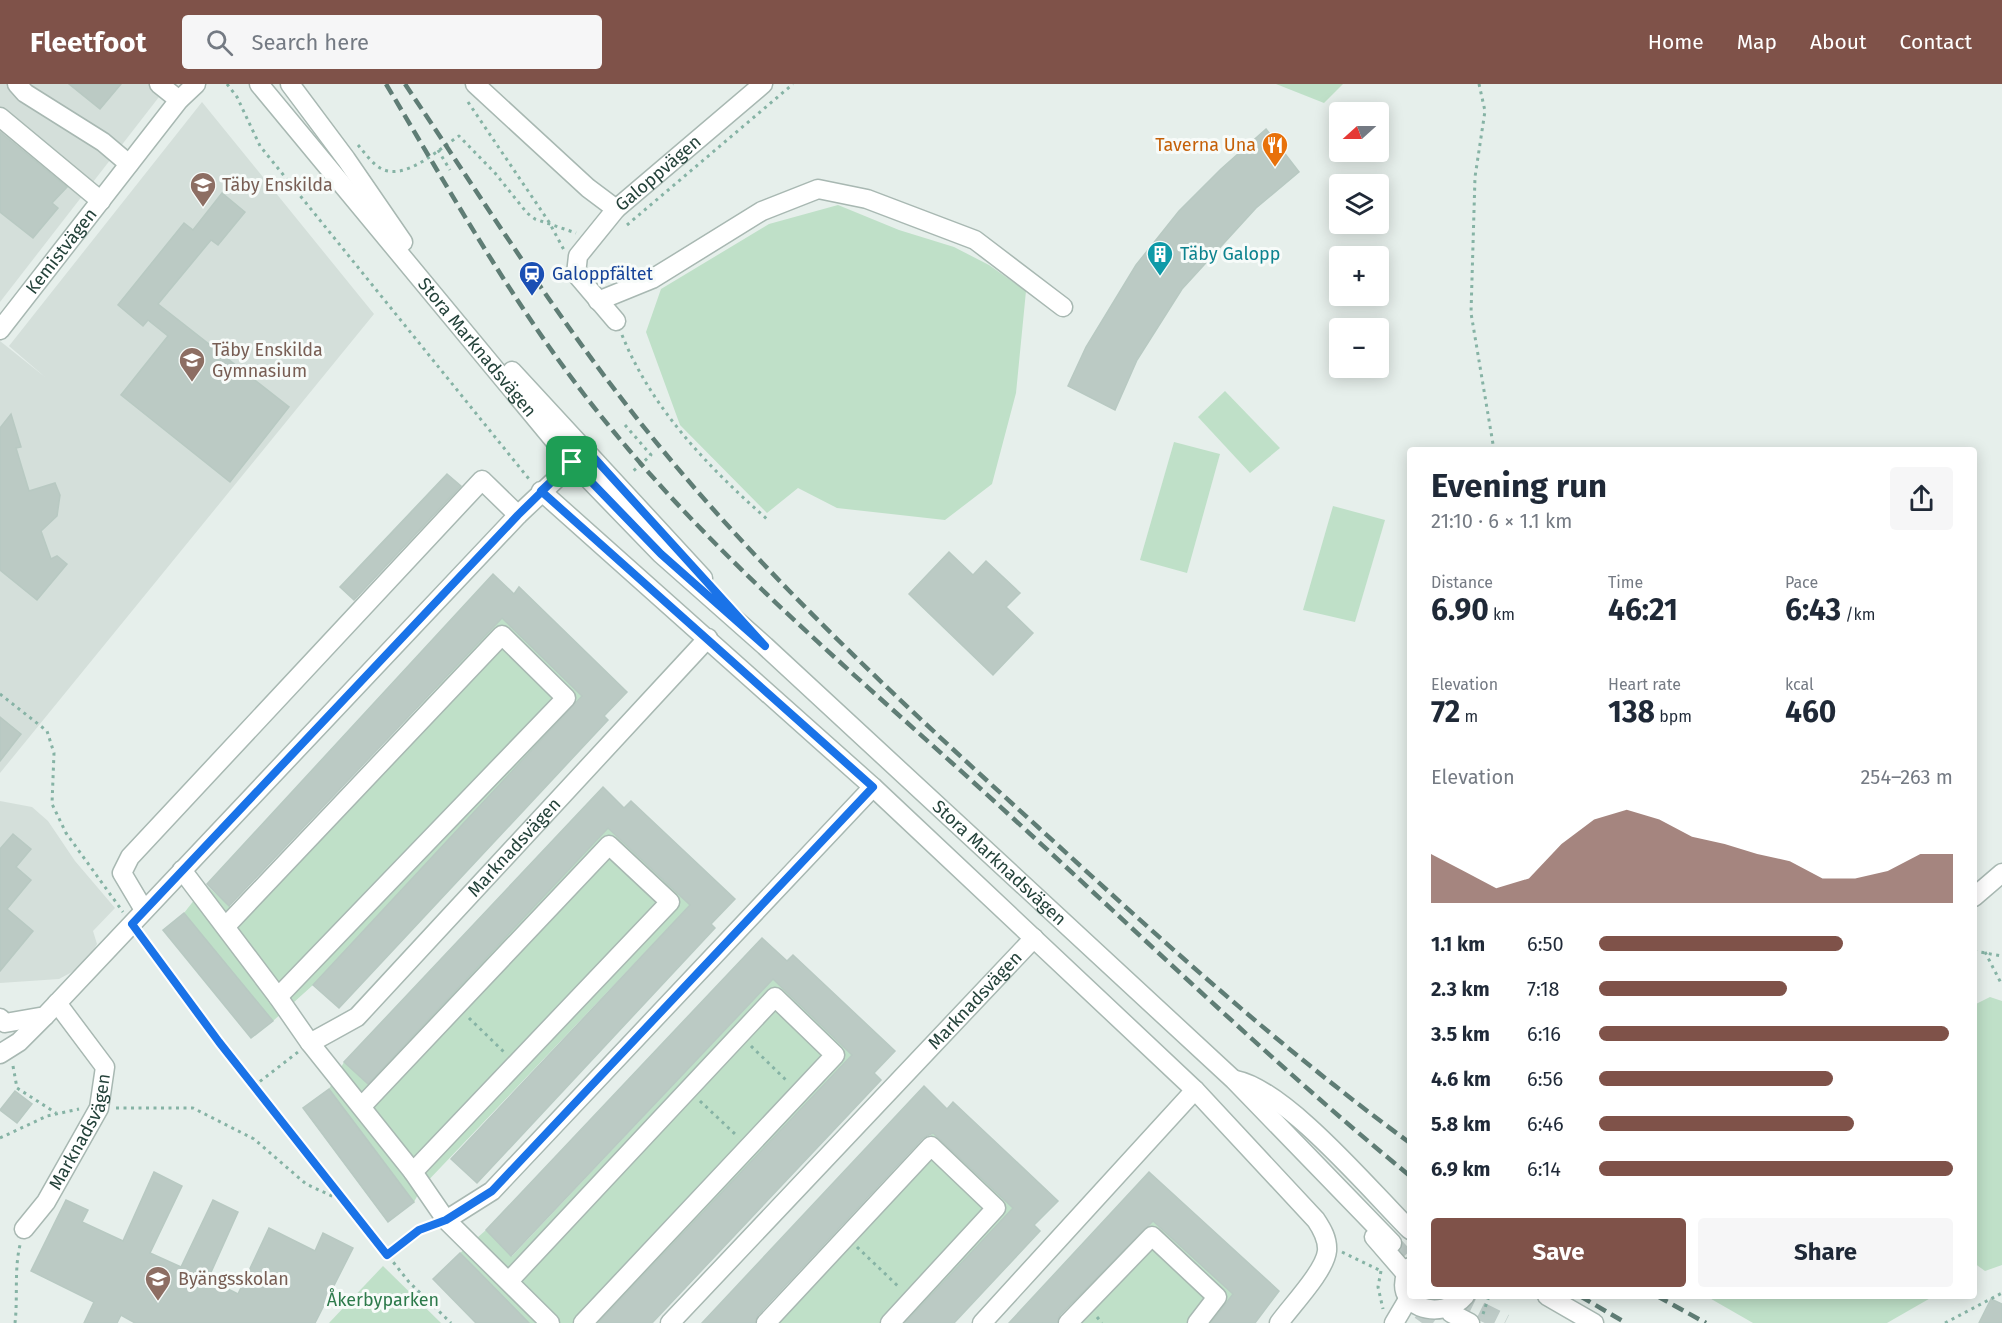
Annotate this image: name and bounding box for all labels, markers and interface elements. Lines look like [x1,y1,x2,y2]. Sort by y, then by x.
search box [182,15,602,69]
text: Fleetfoot [30,26,146,59]
icon: search [203,26,236,59]
text: Search here [251,29,369,56]
text: Home [1648,29,1704,55]
text: Map [1737,29,1777,55]
text: About [1810,29,1867,55]
text: Contact [1900,29,1972,55]
north arrow [1329,102,1389,162]
map controls [1329,102,1389,378]
street label: Galoppvägen [611,130,706,216]
restaurant icon: Taverna Una [1260,130,1290,168]
place label: Taverna Una [1155,134,1256,156]
school or university icon: Täby Enskilda [188,170,218,208]
place label: Täby Enskilda [222,174,333,196]
button: layers [1329,174,1389,234]
street label: Kemistvägen [21,204,102,299]
building icon: Täby Galopp [1145,239,1175,277]
place label: Täby Galopp [1180,243,1281,265]
button: + [1329,246,1389,306]
station icon: Galoppfältet [517,259,547,297]
place label: Galoppfältet [552,263,654,285]
street label: Stora Marknadsvägen [413,273,541,422]
button: − [1329,318,1389,378]
place label: Täby Enskilda Gymnasium [212,339,323,382]
school or university icon: Täby Enskilda Gymnasium [177,345,207,383]
pin [546,436,597,487]
icon: arrive [555,445,588,478]
text: Evening run [1431,466,1607,506]
button: share [1890,467,1953,530]
text: 21:10 · 6 × 1.1 km [1431,509,1572,533]
text: Distance [1431,573,1493,592]
text: Time [1608,573,1643,592]
text: Pace [1785,573,1818,592]
text: 6.90 [1431,592,1489,628]
text: 46:21 [1608,592,1678,628]
text: 6:43 [1785,592,1841,628]
text: km [1489,605,1515,624]
text: /km [1841,605,1876,624]
text: Elevation [1431,675,1498,694]
text: Heart rate [1608,675,1681,694]
text: kcal [1785,675,1814,694]
text: 72 [1431,694,1460,730]
text: 138 [1608,694,1655,730]
text: 460 [1785,694,1836,730]
text: m [1460,707,1478,726]
text: bpm [1655,707,1692,726]
text: Elevation [1431,765,1515,789]
text: 254–263 m [1860,765,1953,789]
street label: Marknadsvägen [463,793,565,901]
street label: Stora Marknadsvägen [928,796,1071,930]
text: 1.1 km [1431,932,1485,956]
text: 6:50 [1527,932,1564,956]
street label: Marknadsvägen [923,947,1027,1054]
text: 2.3 km [1431,977,1490,1001]
text: 7:18 [1527,977,1560,1001]
text: 3.5 km [1431,1022,1490,1046]
text: 6:16 [1527,1022,1561,1046]
text: 4.6 km [1431,1067,1491,1091]
text: 6:56 [1527,1067,1563,1091]
street label: Marknadsvägen [44,1072,115,1194]
text: 5.8 km [1431,1112,1491,1136]
text: 6:46 [1527,1112,1564,1136]
text: 6.9 km [1431,1157,1491,1181]
text: 6:14 [1527,1157,1561,1181]
button: Save [1431,1218,1686,1287]
button: Share [1698,1218,1953,1287]
school or university icon: Byängsskolan [143,1264,173,1302]
place label: Byängsskolan [178,1268,289,1290]
park label: Åkerbyparken [327,1288,439,1311]

